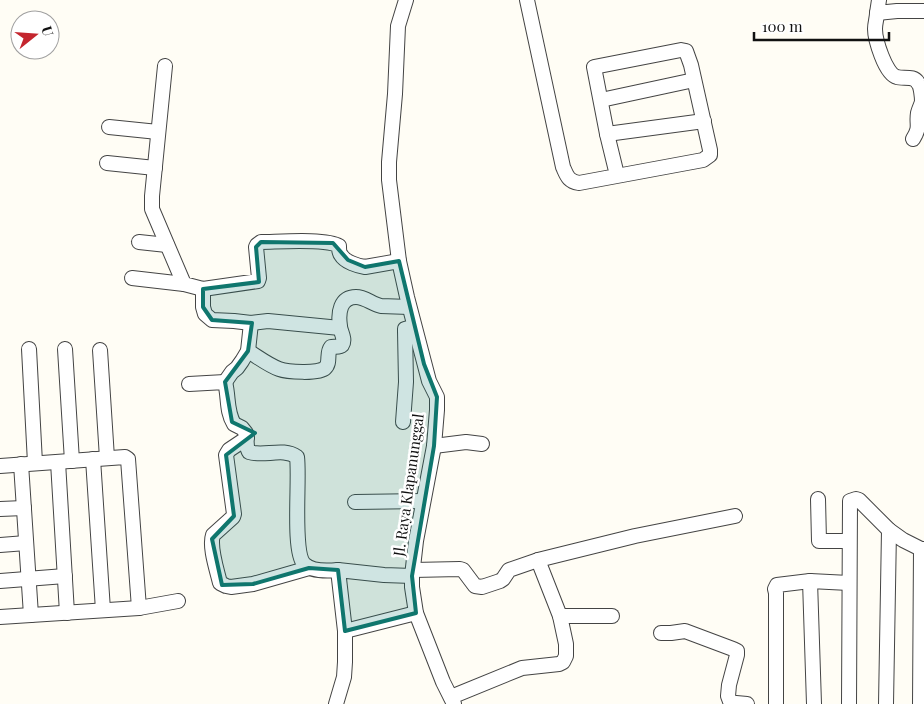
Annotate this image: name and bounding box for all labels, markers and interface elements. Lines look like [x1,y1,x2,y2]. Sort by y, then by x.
north arrow [10,10,60,60]
scale bar [754,10,889,42]
text: 100 m [762,16,803,36]
text: U [37,24,59,39]
street label: Jl. Raya Klapanunggal [388,412,428,558]

